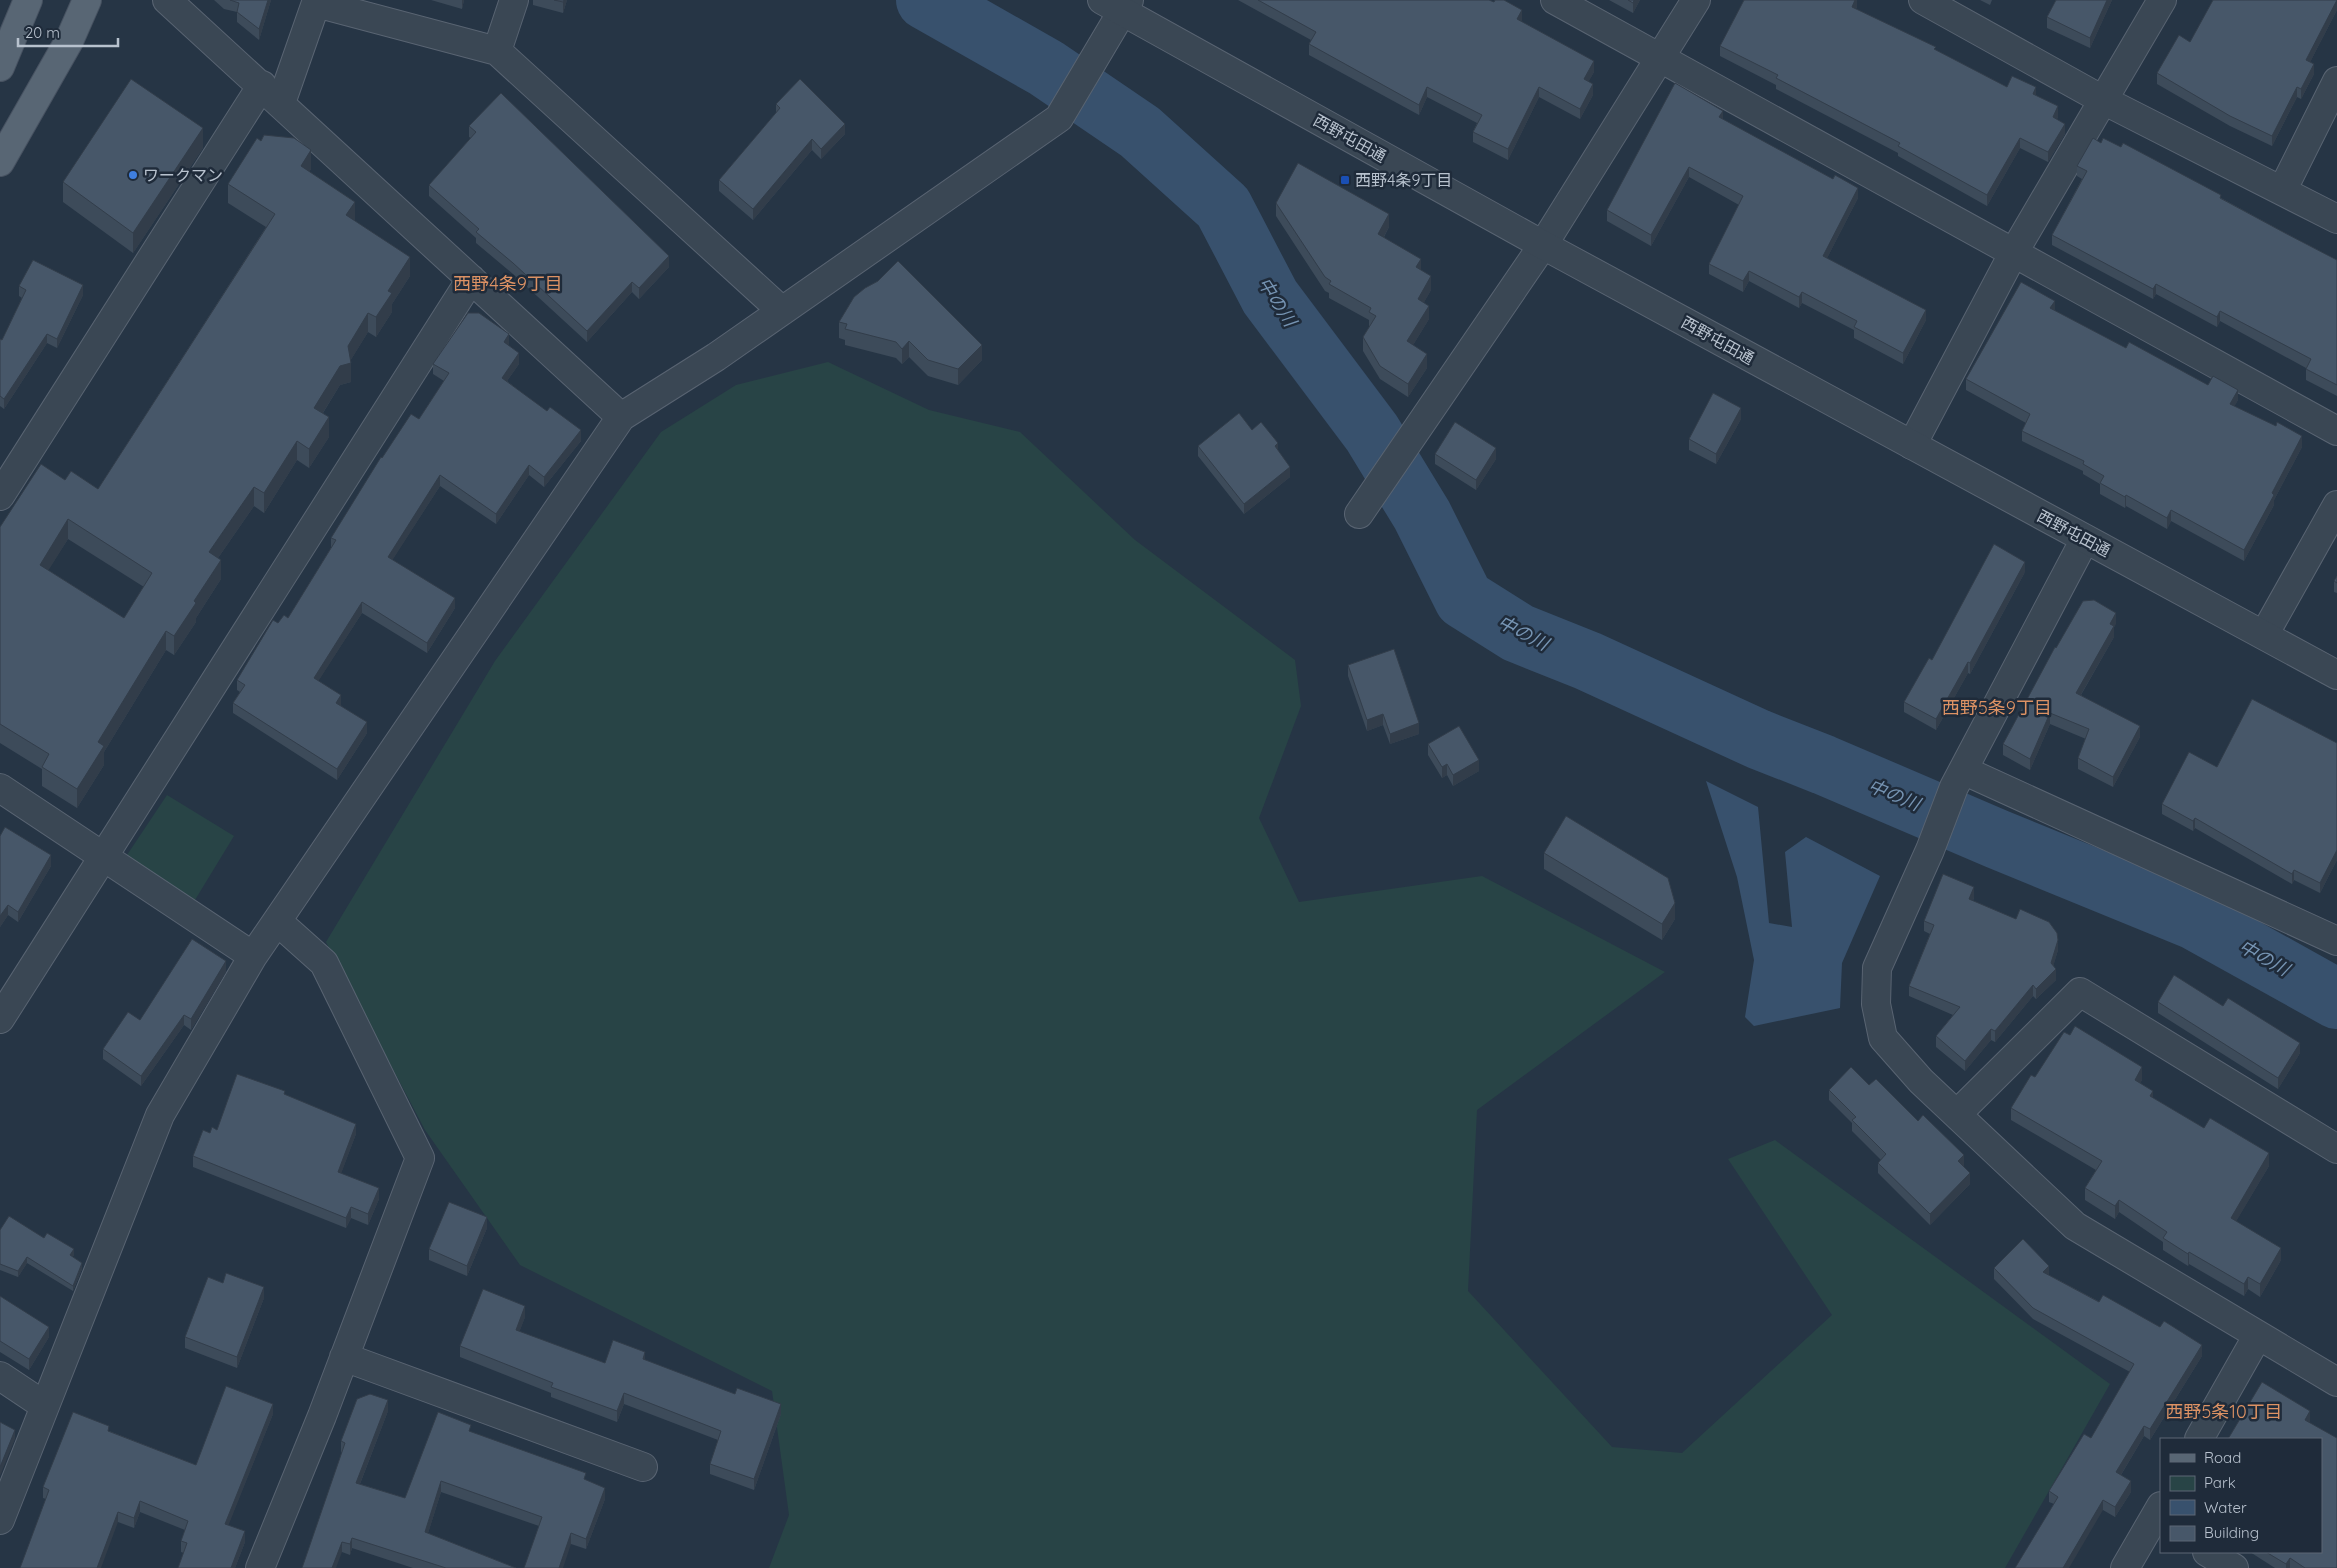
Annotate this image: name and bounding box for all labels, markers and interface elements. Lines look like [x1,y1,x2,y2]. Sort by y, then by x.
scale bar [18,15,118,47]
text: 20 m [25,23,60,42]
street label: 西野屯田通 [1310,110,1390,166]
place label: ワークマン [143,165,223,185]
marker: ワークマン [127,169,139,181]
place label: 西野4条9丁目 [1355,170,1452,190]
marker: 西野4条9丁目 [1339,174,1351,186]
district label: 西野4条9丁目 [453,272,563,295]
water label: 中の川 [1253,273,1303,332]
street label: 西野屯田通 [1678,312,1758,368]
street label: 西野屯田通 [2034,505,2114,561]
water label: 中の川 [1494,610,1554,656]
district label: 西野5条9丁目 [1942,696,2052,719]
water label: 中の川 [1865,774,1925,816]
water label: 中の川 [2235,934,2295,982]
district label: 西野5条10丁目 [2165,1400,2283,1423]
legend [2160,1438,2322,1553]
text: Road [2204,1448,2241,1467]
text: Park [2204,1473,2236,1492]
text: Water [2204,1498,2247,1517]
text: Building [2204,1523,2259,1542]

